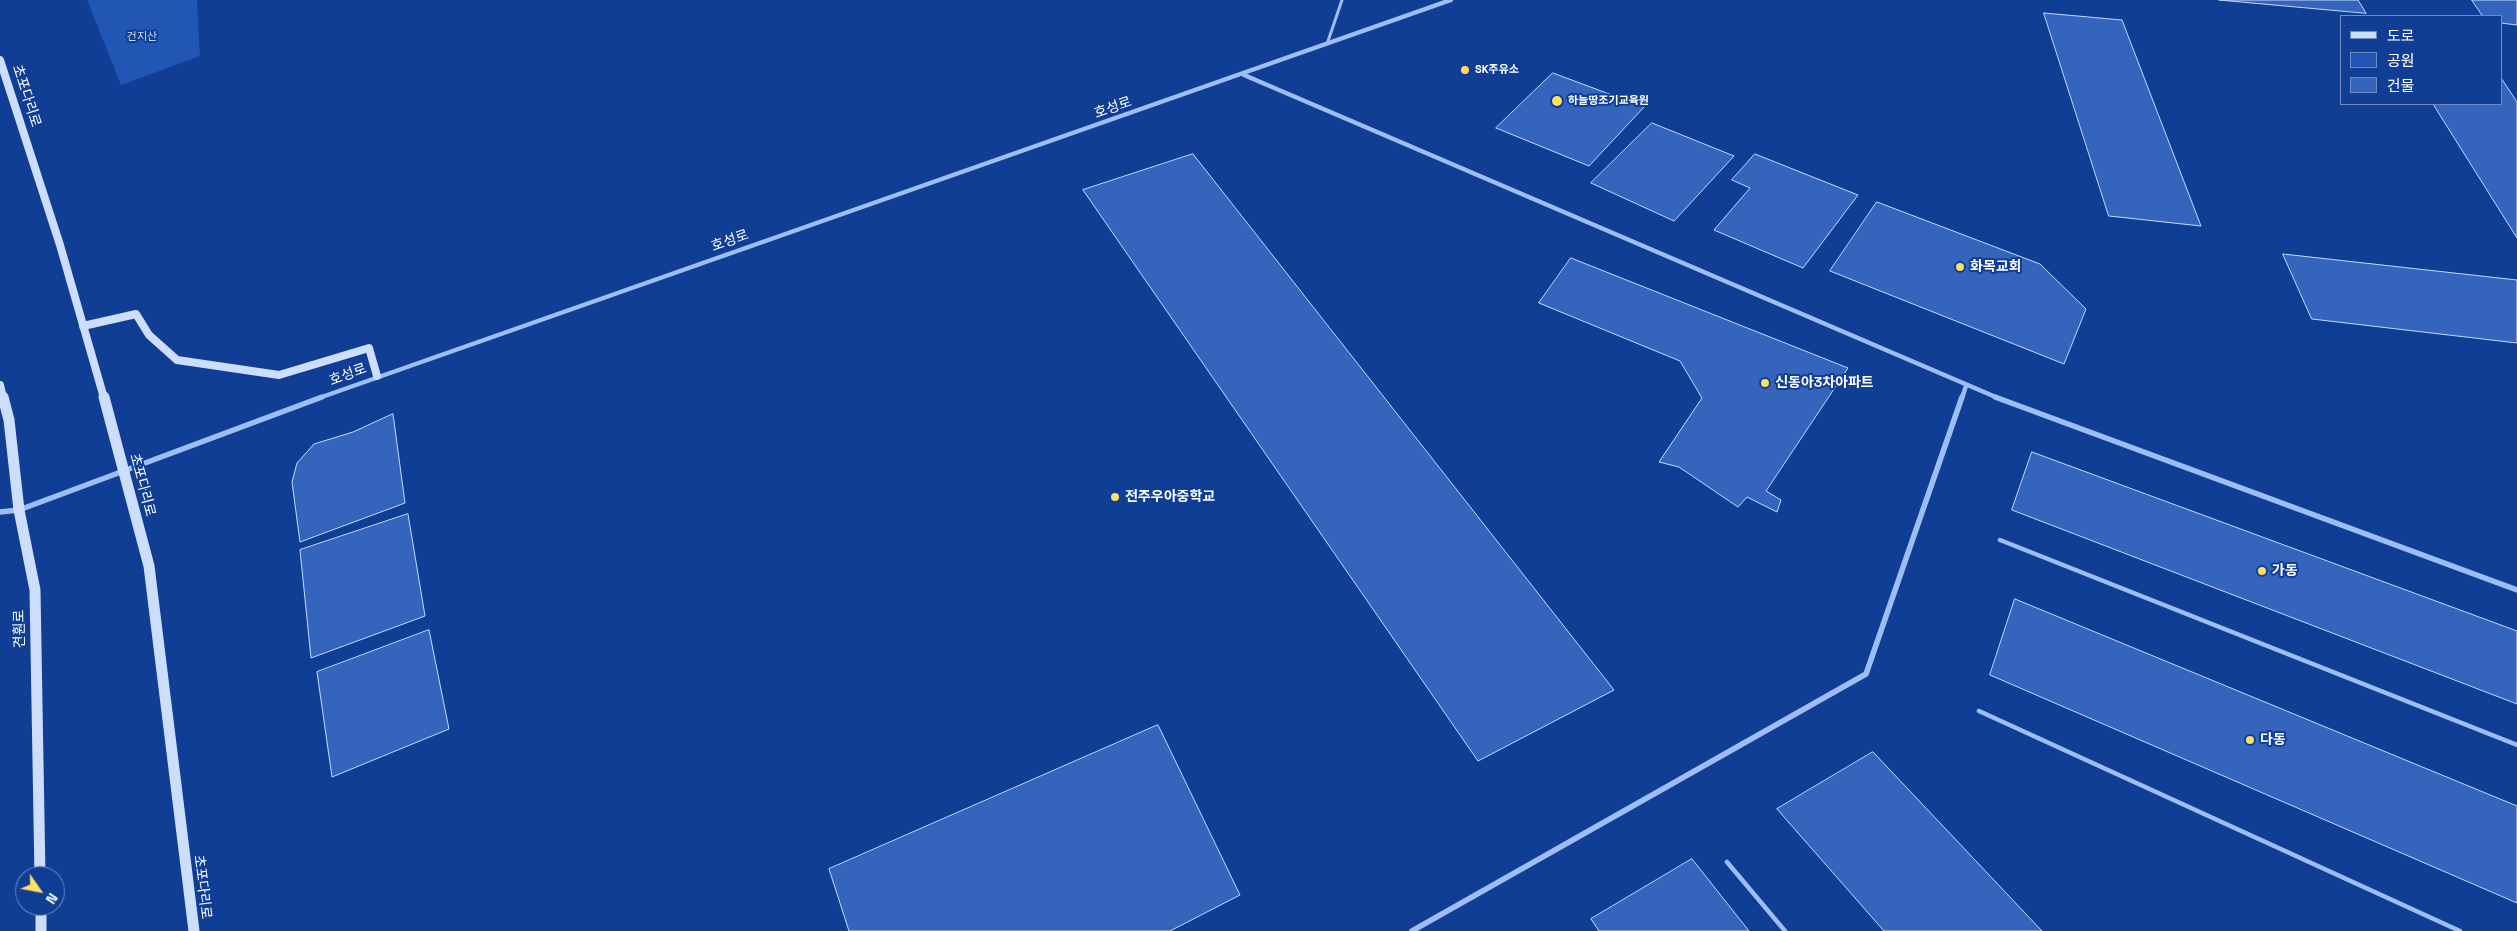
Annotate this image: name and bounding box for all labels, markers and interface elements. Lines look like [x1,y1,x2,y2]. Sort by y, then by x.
legend [2340,15,2502,105]
text: 도로 [2387,26,2415,45]
park label: 건지산 [127,30,157,44]
text: 공원 [2387,51,2415,70]
street label: 초포다리로 [8,63,44,129]
place label: SK주유소 [1475,63,1519,77]
marker: SK주유소 [1459,64,1471,76]
text: 건물 [2387,76,2415,95]
street label: 호성로 [1092,94,1134,122]
marker: 하늘땅조기교육원 [1550,94,1564,108]
place label: 하늘땅조기교육원 [1568,94,1649,108]
street label: 호성로 [709,227,751,255]
place label: 화목교회 [1970,259,2022,275]
marker: 화목교회 [1954,261,1966,273]
street label: 호성로 [327,360,369,390]
place label: 신동아3차아파트 [1775,375,1874,391]
marker: 신동아3차아파트 [1759,377,1771,389]
street label: 초포다리로 [126,452,158,518]
place label: 전주우아중학교 [1125,489,1215,505]
marker: 전주우아중학교 [1109,491,1121,503]
place label: 가동 [2272,563,2298,579]
marker: 가동 [2256,565,2268,577]
street label: 견훤로 [11,610,29,648]
place label: 다동 [2260,732,2286,748]
marker: 다동 [2244,734,2256,746]
street label: 초포다리로 [190,854,214,920]
north arrow [15,866,65,916]
text: N [42,890,62,907]

